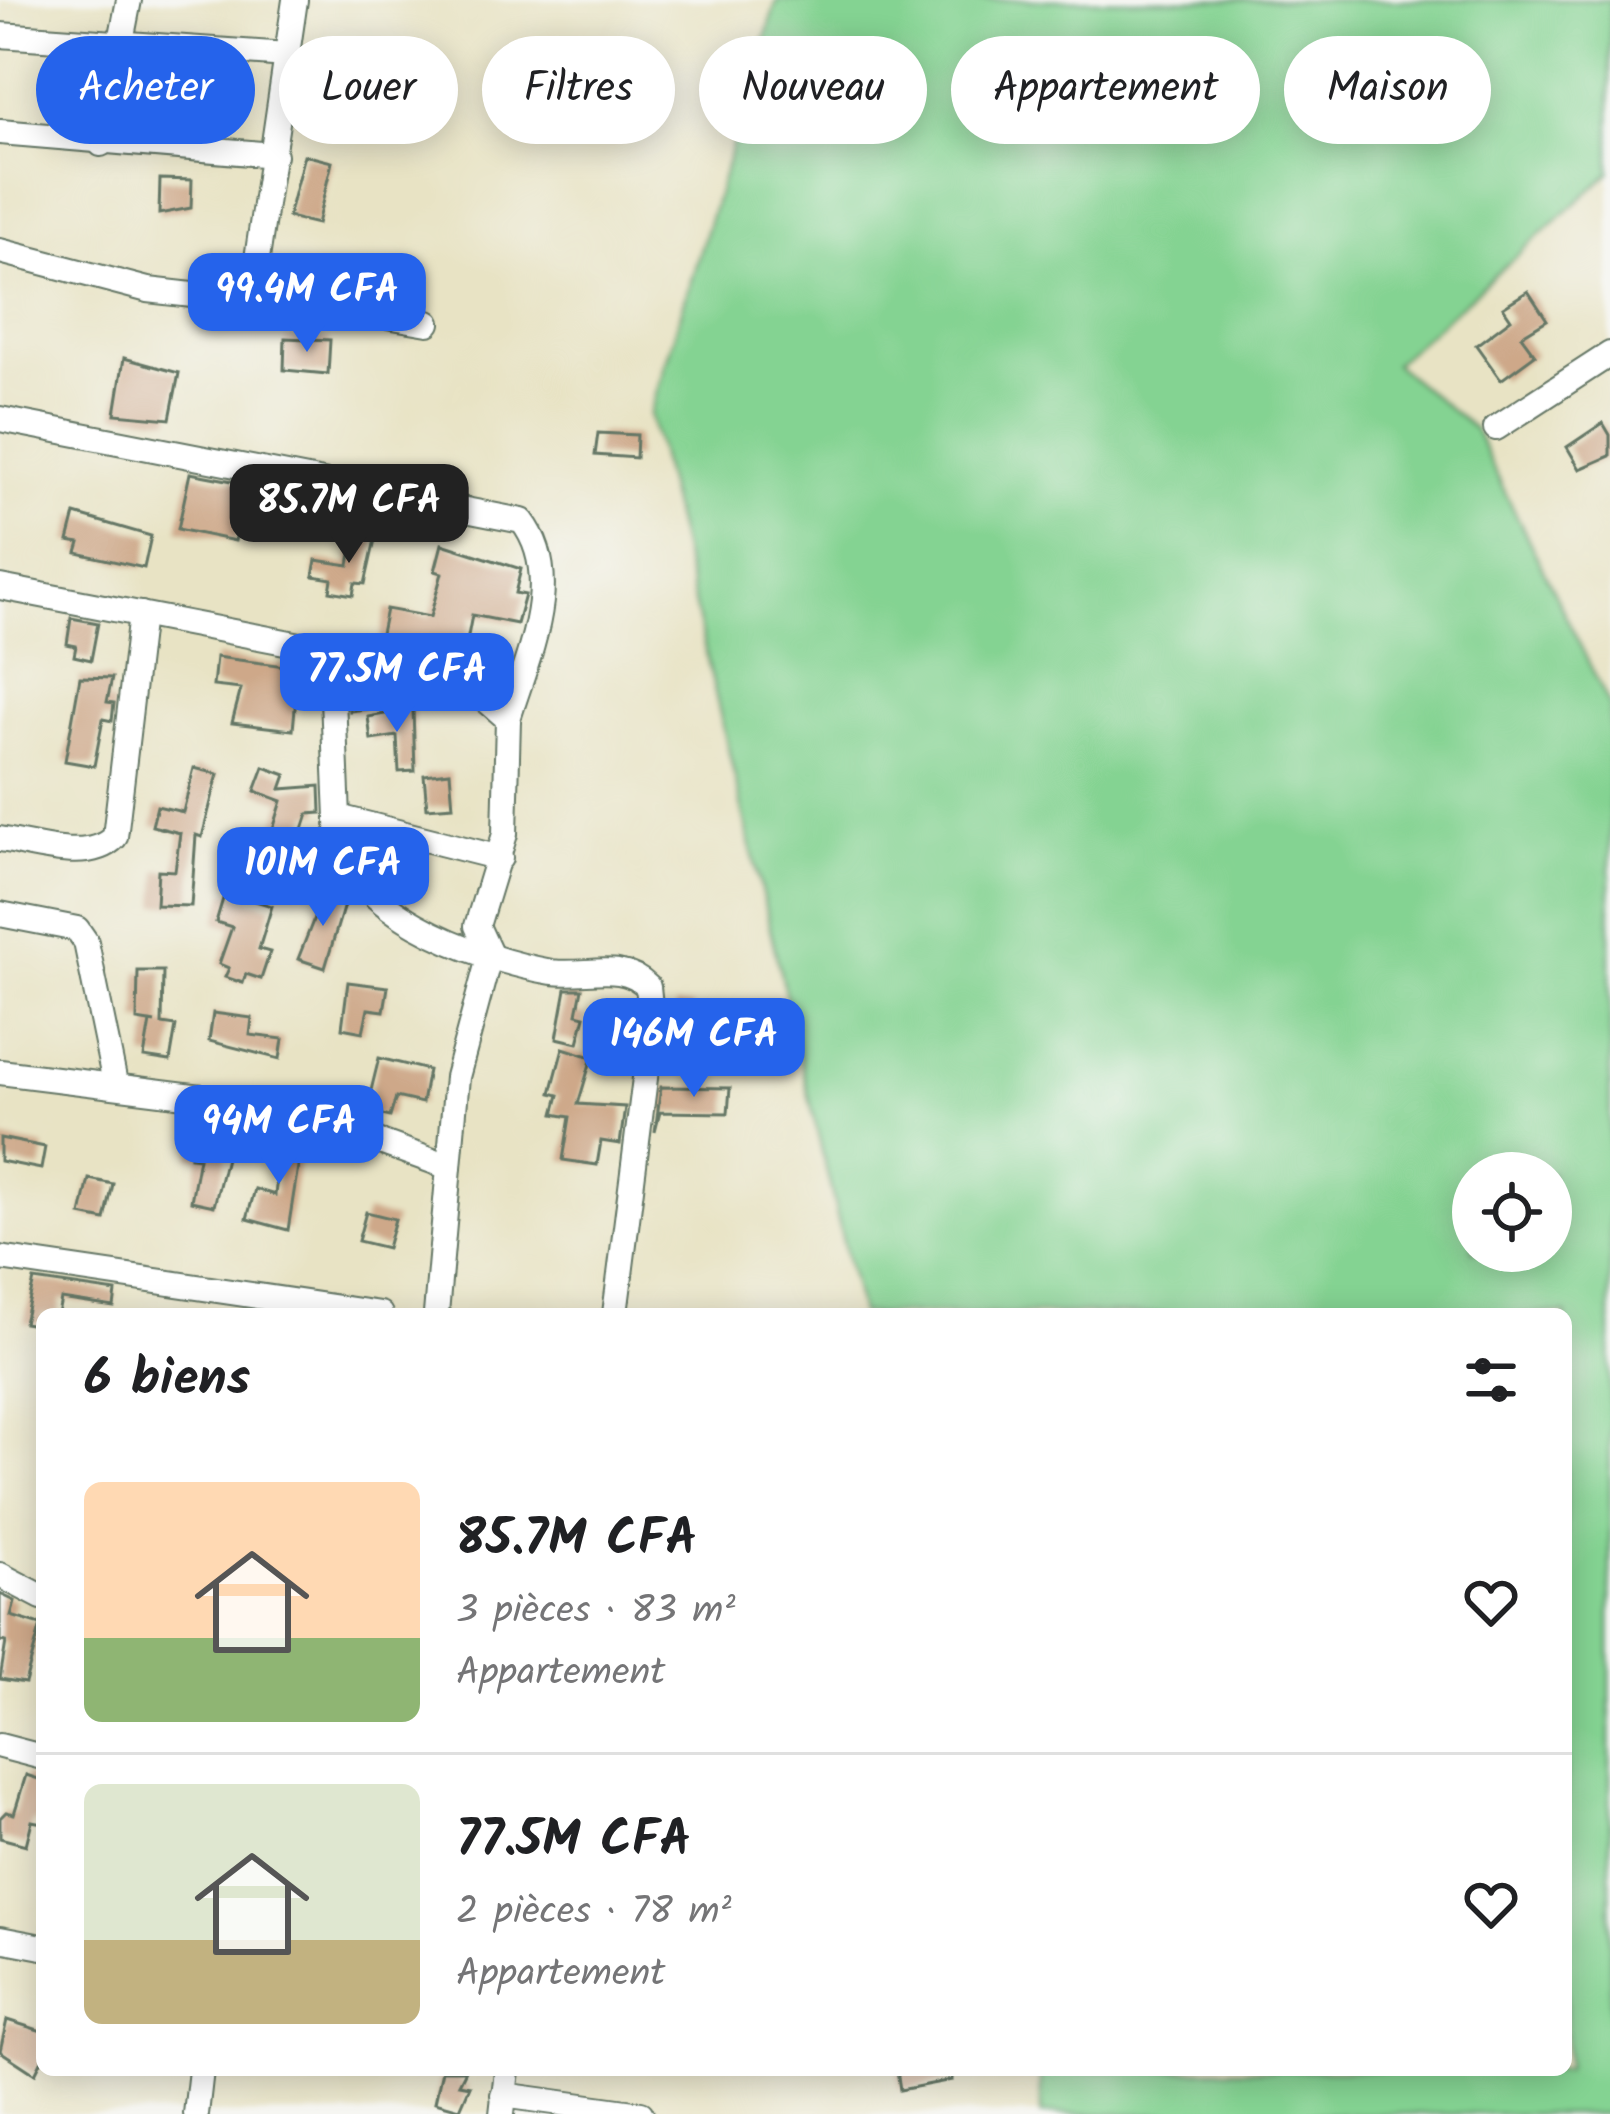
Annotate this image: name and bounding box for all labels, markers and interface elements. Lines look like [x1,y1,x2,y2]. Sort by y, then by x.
chip: Acheter [36,36,255,144]
chip: Louer [279,36,458,144]
chip: Filtres [482,36,675,144]
chip: Nouveau [699,36,927,144]
chip: Appartement [951,36,1260,144]
chip: Maison [1284,36,1491,144]
pin: 99.4M CFA [170,253,444,355]
text: 99.4M CFA [215,261,399,323]
pin: 85.7M CFA [212,464,486,566]
text: 85.7M CFA [257,472,441,534]
pin: 77.5M CFA [260,633,534,735]
text: 77.5M CFA [307,641,487,703]
pin: 101M CFA [199,827,447,929]
text: 101M CFA [244,835,402,897]
pin: 146M CFA [570,998,818,1100]
text: 146M CFA [610,1006,778,1068]
pin: 94M CFA [168,1085,390,1187]
text: 94M CFA [201,1093,357,1155]
map controls [1452,1152,1572,1272]
button: locate [1452,1152,1572,1272]
text: 6 biens [84,1340,250,1421]
icon: filters [1458,1347,1524,1413]
text: 85.7M CFA [456,1500,698,1581]
icon: home [180,1530,324,1674]
icon: heart [1458,1569,1524,1635]
text: 3 pièces · 83 m² [456,1581,735,1643]
text: Appartement [456,1643,665,1705]
text: 77.5M CFA [456,1801,691,1882]
icon: home [180,1832,324,1976]
icon: heart [1458,1871,1524,1937]
text: 2 pièces · 78 m² [456,1882,732,1944]
text: Appartement [456,1944,665,2006]

